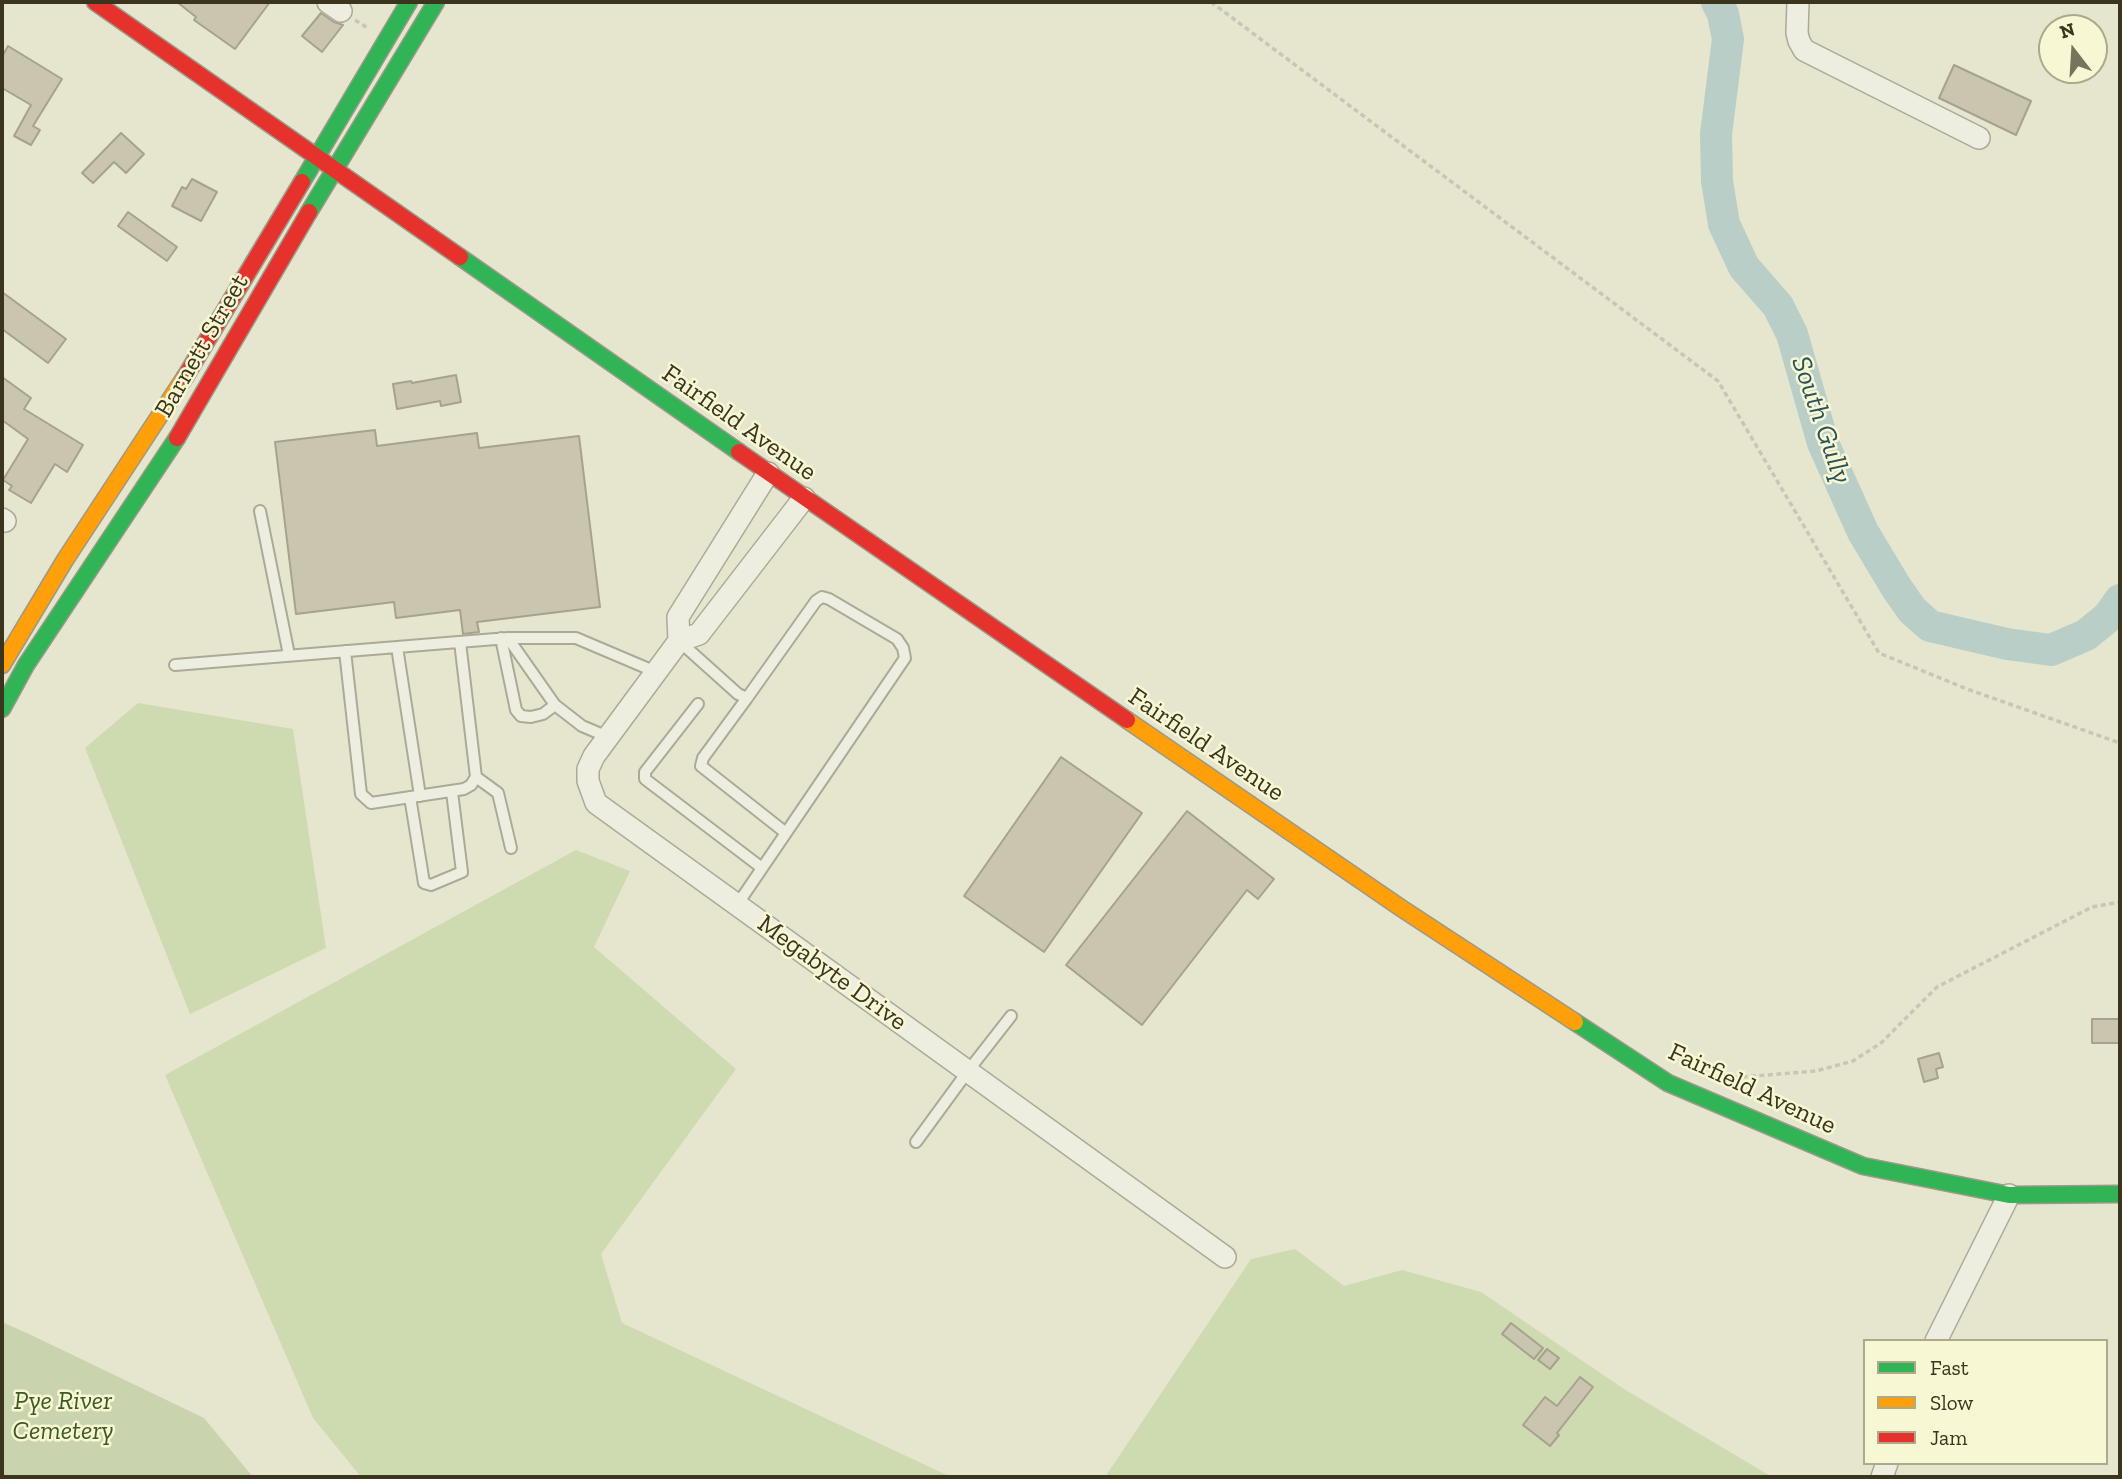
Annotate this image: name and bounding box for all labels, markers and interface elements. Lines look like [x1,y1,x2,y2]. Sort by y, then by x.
north arrow [2038,14,2108,84]
text: N [2057,17,2078,43]
street label: Barnett Street [148,269,256,423]
water label: South Gully [1784,352,1858,488]
street label: Fairfield Avenue [656,358,822,488]
street label: Fairfield Avenue [1122,681,1290,809]
street label: Megabyte Drive [751,908,913,1038]
street label: Fairfield Avenue [1663,1037,1841,1141]
legend [1863,1339,2108,1465]
text: Fast [1930,1355,1969,1380]
park label: Pye River Cemetery [13,1386,113,1448]
text: Slow [1930,1390,1973,1415]
text: Jam [1930,1425,1967,1450]

